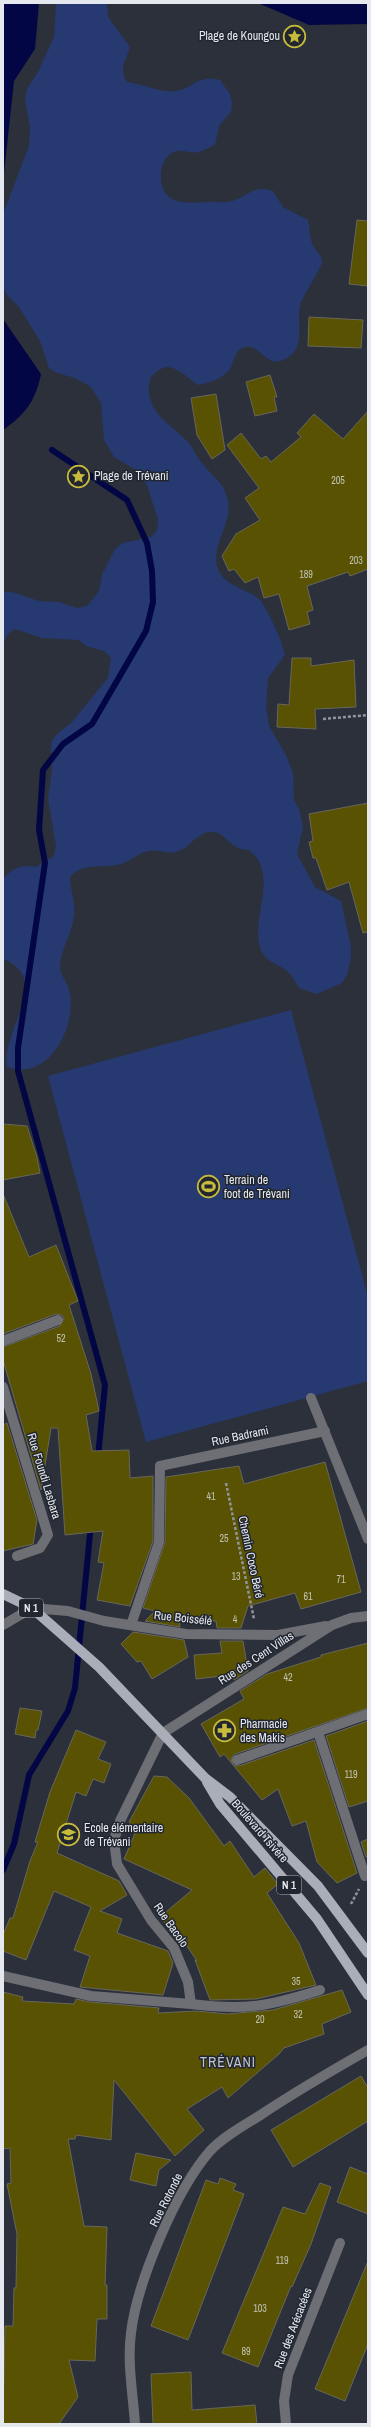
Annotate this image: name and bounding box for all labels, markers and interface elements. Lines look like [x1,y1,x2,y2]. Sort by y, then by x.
place icon: Plage de Koungou [282,23,308,49]
place label: Plage de Koungou [199,28,280,44]
place icon: Plage de Trévani [65,463,91,489]
place label: Plage de Trévani [94,468,168,484]
house number: 205 [331,474,345,487]
house number: 203 [349,554,363,567]
house number: 189 [299,568,313,581]
place label: Terrain de foot de Trévani [224,1172,290,1202]
sports icon: Terrain de foot de Trévani [195,1174,221,1200]
house number: 52 [56,1332,66,1345]
street label: Rue Badrami [210,1422,270,1450]
street label: Rue Foundi Lasbara [23,1431,65,1522]
house number: 41 [206,1490,216,1503]
street label: Chemin Coco Béré [234,1514,268,1600]
house number: 25 [219,1532,229,1545]
house number: 13 [231,1570,241,1583]
house number: 71 [336,1573,346,1586]
house number: 61 [303,1590,313,1603]
road number: N 1 [19,1599,43,1617]
street label: Rue Boissélé [153,1607,213,1629]
house number: 4 [233,1613,238,1626]
street label: Rue des Cent Villas [215,1628,297,1688]
house number: 42 [283,1671,293,1684]
place label: Pharmacie des Makis [240,1716,288,1746]
pharmacy icon: Pharmacie des Makis [212,1718,238,1744]
house number: 119 [344,1768,358,1781]
street label: Boulevard Tsivère [228,1796,292,1866]
place label: Ecole élémentaire de Trévani [84,1820,163,1850]
school or university icon: Ecole élémentaire de Trévani [55,1822,81,1848]
road number: N 1 [277,1876,301,1894]
street label: Rue Bacolo [150,1900,192,1950]
house number: 35 [291,1975,301,1988]
house number: 32 [293,2008,303,2021]
house number: 20 [255,2013,265,2026]
district label: TRÉVANI [200,2053,256,2071]
street label: Rue Rotonde [146,2171,186,2229]
house number: 119 [275,2254,289,2267]
street label: Rue des Arécacées [270,2285,316,2371]
house number: 103 [253,2302,267,2315]
house number: 89 [241,2345,251,2358]

